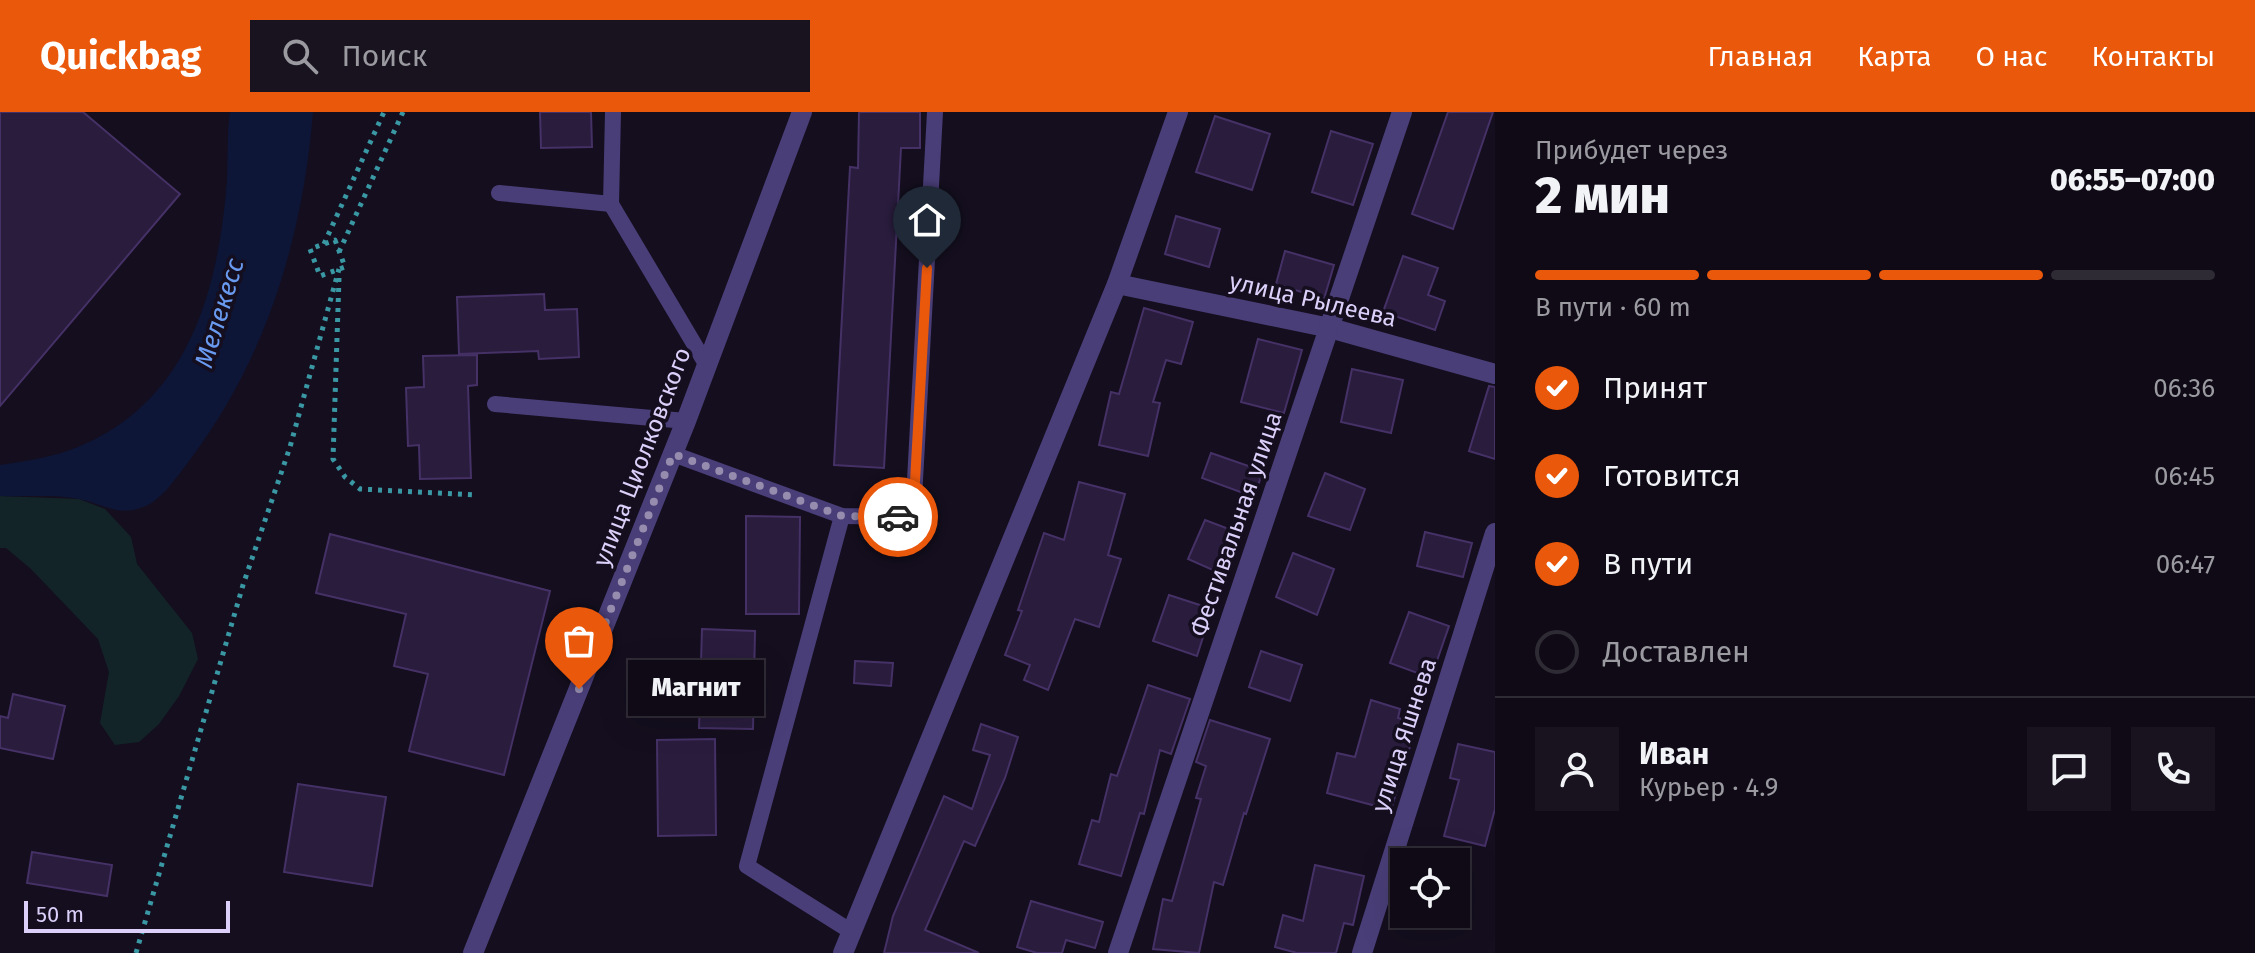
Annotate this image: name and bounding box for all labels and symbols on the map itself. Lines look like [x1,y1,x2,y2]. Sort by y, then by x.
pin [893,186,961,268]
water label: Мелекесс [188,254,251,371]
street label: улица Рылеева [1227,267,1399,333]
street label: улица Циолковского [587,344,697,570]
street label: Фестивальная улица [1184,408,1288,640]
courier [858,477,938,557]
pin [545,607,613,689]
street label: улица Яшнева [1366,654,1442,816]
callout: Магнит [627,661,763,717]
scale bar [24,897,230,933]

